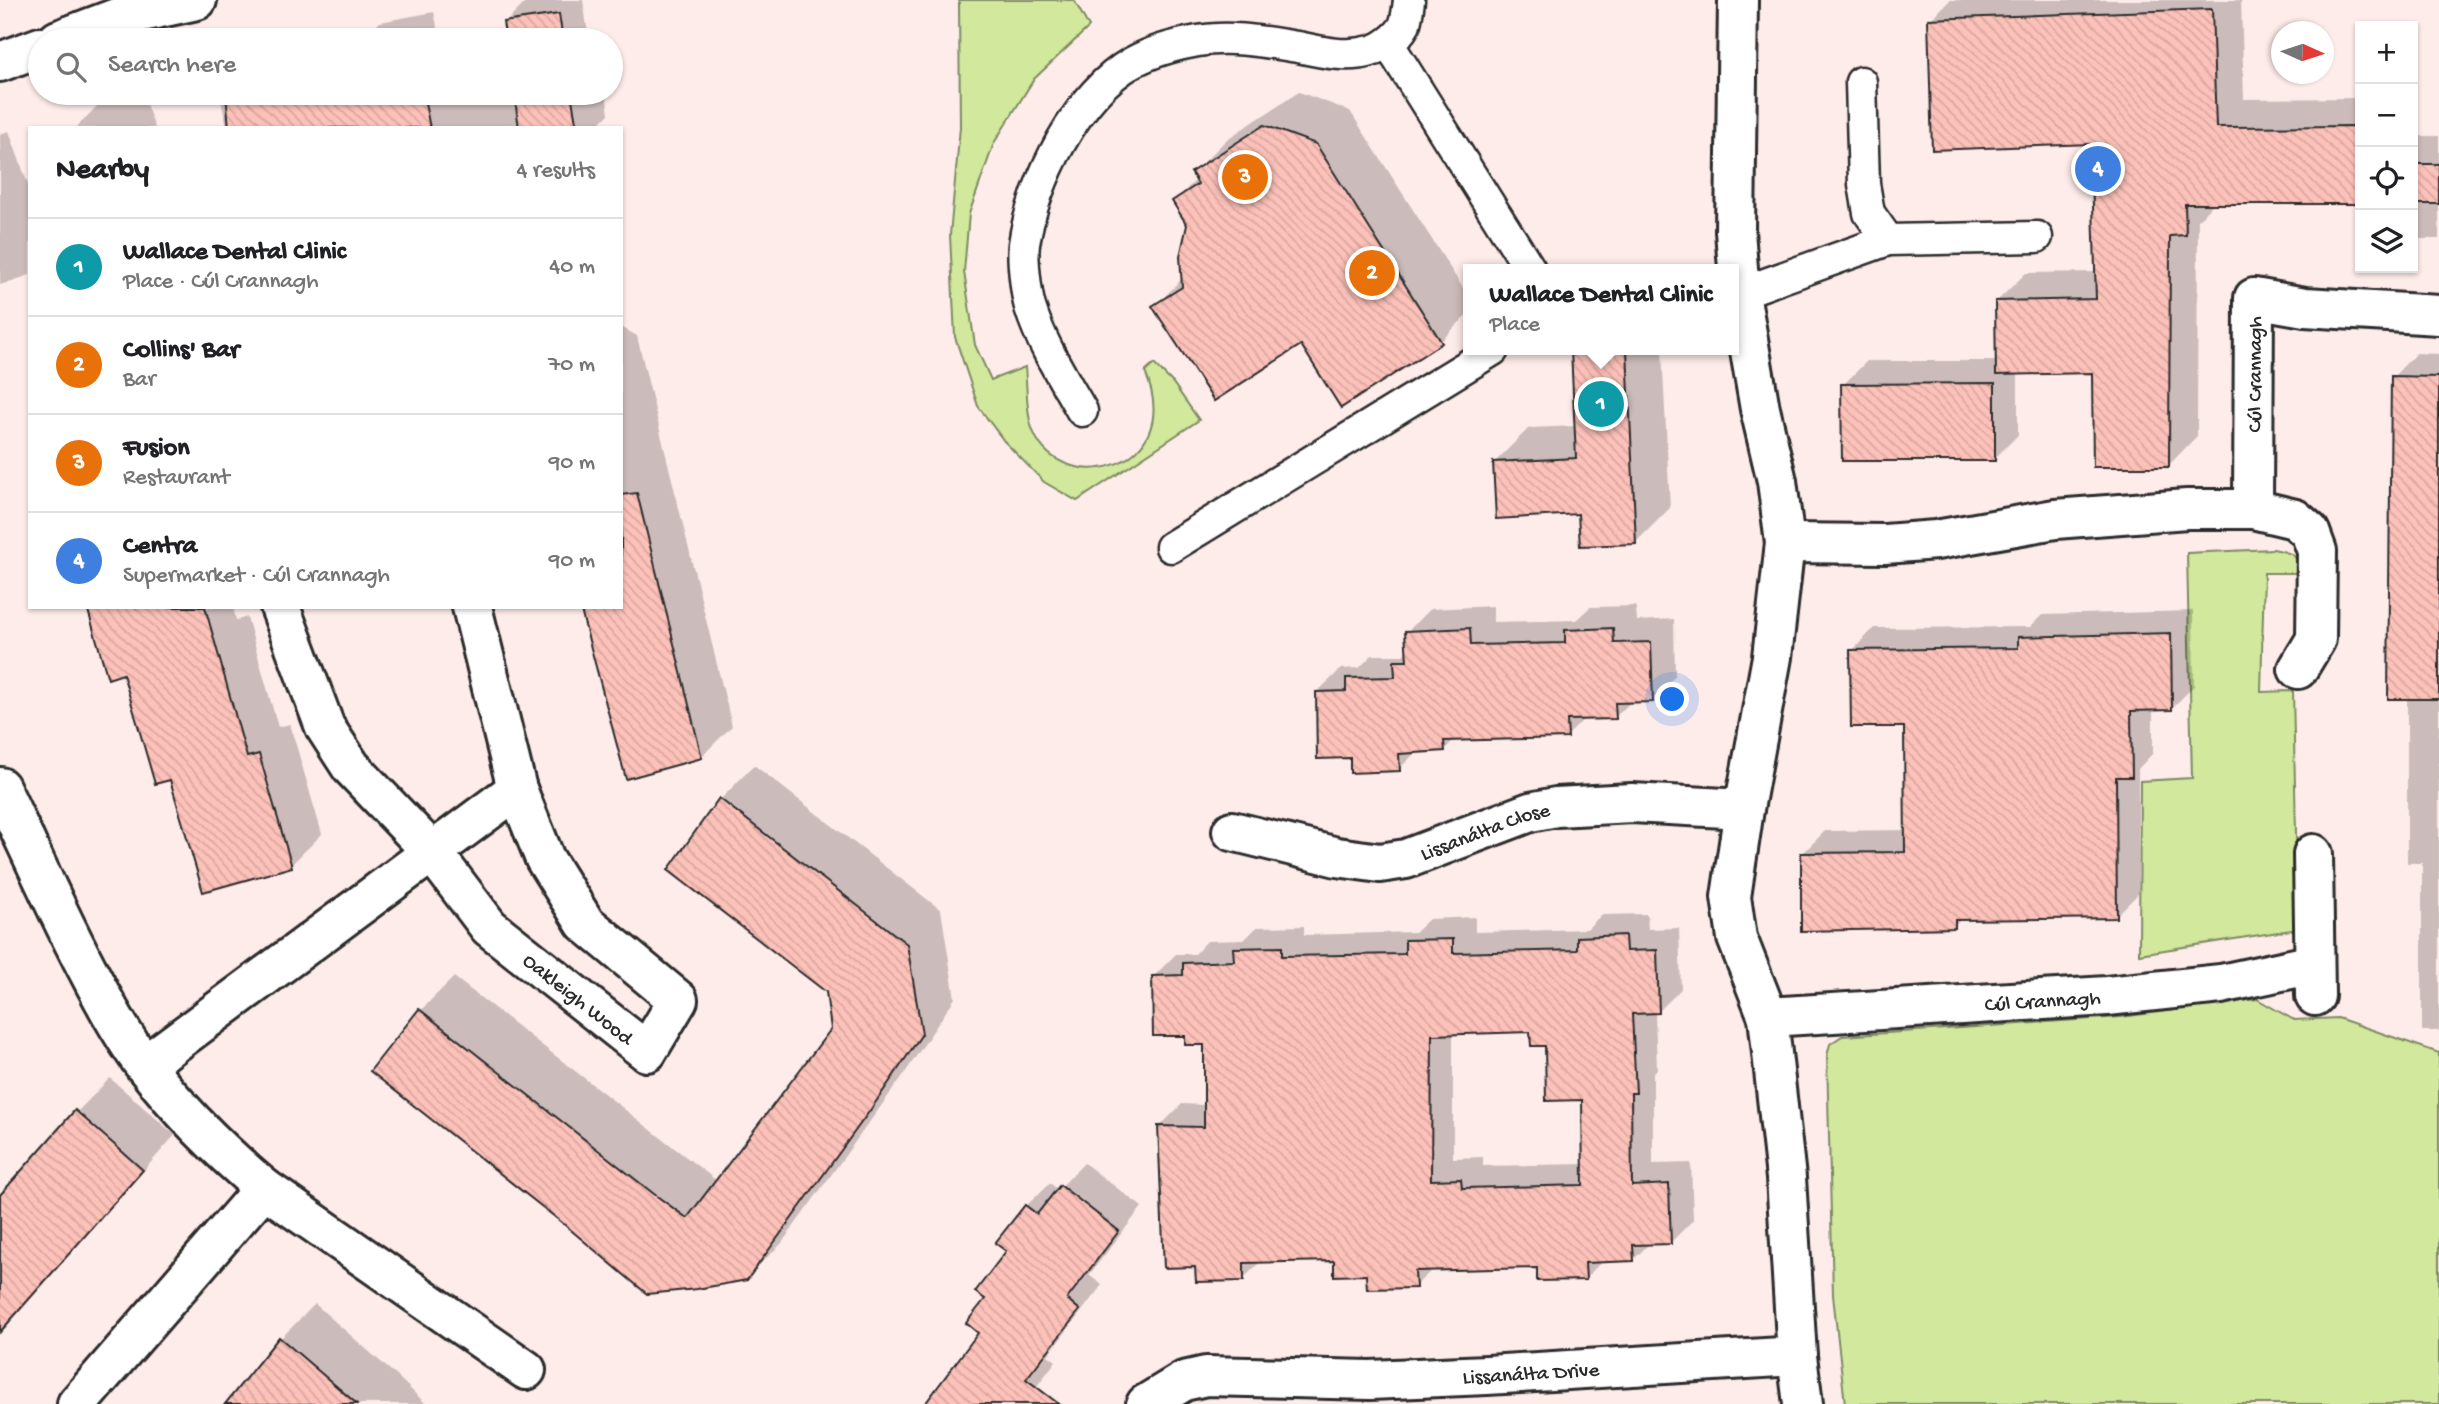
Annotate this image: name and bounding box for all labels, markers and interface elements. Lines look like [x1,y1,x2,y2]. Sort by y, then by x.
north arrow [2271,21,2334,84]
map controls [2355,21,2418,273]
button: + [2355,21,2418,84]
search box [28,28,623,105]
icon: search [52,48,90,86]
text: Search here [108,51,236,82]
button: − [2355,84,2418,147]
pin: 4 [2075,143,2121,195]
button: locate [2355,147,2418,210]
pin: 3 [1222,151,1268,203]
text: Nearby [56,154,149,189]
text: 4 results [516,158,595,185]
button: layers [2355,210,2418,273]
text: Wallace Dental Clinic [123,238,346,269]
pin: 2 [1349,247,1395,299]
text: 1 [74,254,84,281]
text: 40 m [549,254,595,281]
popup [1463,264,1739,355]
text: Place · Cúl Crannagh [123,269,319,296]
text: Wallace Dental Clinic [1490,281,1712,312]
text: Place [1490,312,1540,339]
street label: Cúl Crannagh [2244,316,2270,432]
text: Collins' Bar [123,336,239,367]
text: 2 [73,352,85,379]
text: 70 m [548,352,595,379]
text: Bar [123,367,156,394]
pin: 1 [1578,378,1624,430]
text: Fusion [123,434,190,465]
text: 3 [73,450,85,477]
text: 90 m [549,450,595,477]
text: Restaurant [123,465,230,492]
text: Centra [123,532,197,563]
text: 4 [74,548,84,575]
text: 90 m [549,548,595,575]
text: Supermarket · Cúl Crannagh [123,563,390,590]
your location [1655,682,1689,716]
street label: Lissanálta Close [1418,799,1554,868]
street label: Oakleigh Wood [516,949,638,1053]
street label: Cúl Crannagh [1984,987,2101,1020]
street label: Lissanálta Drive [1462,1359,1601,1392]

